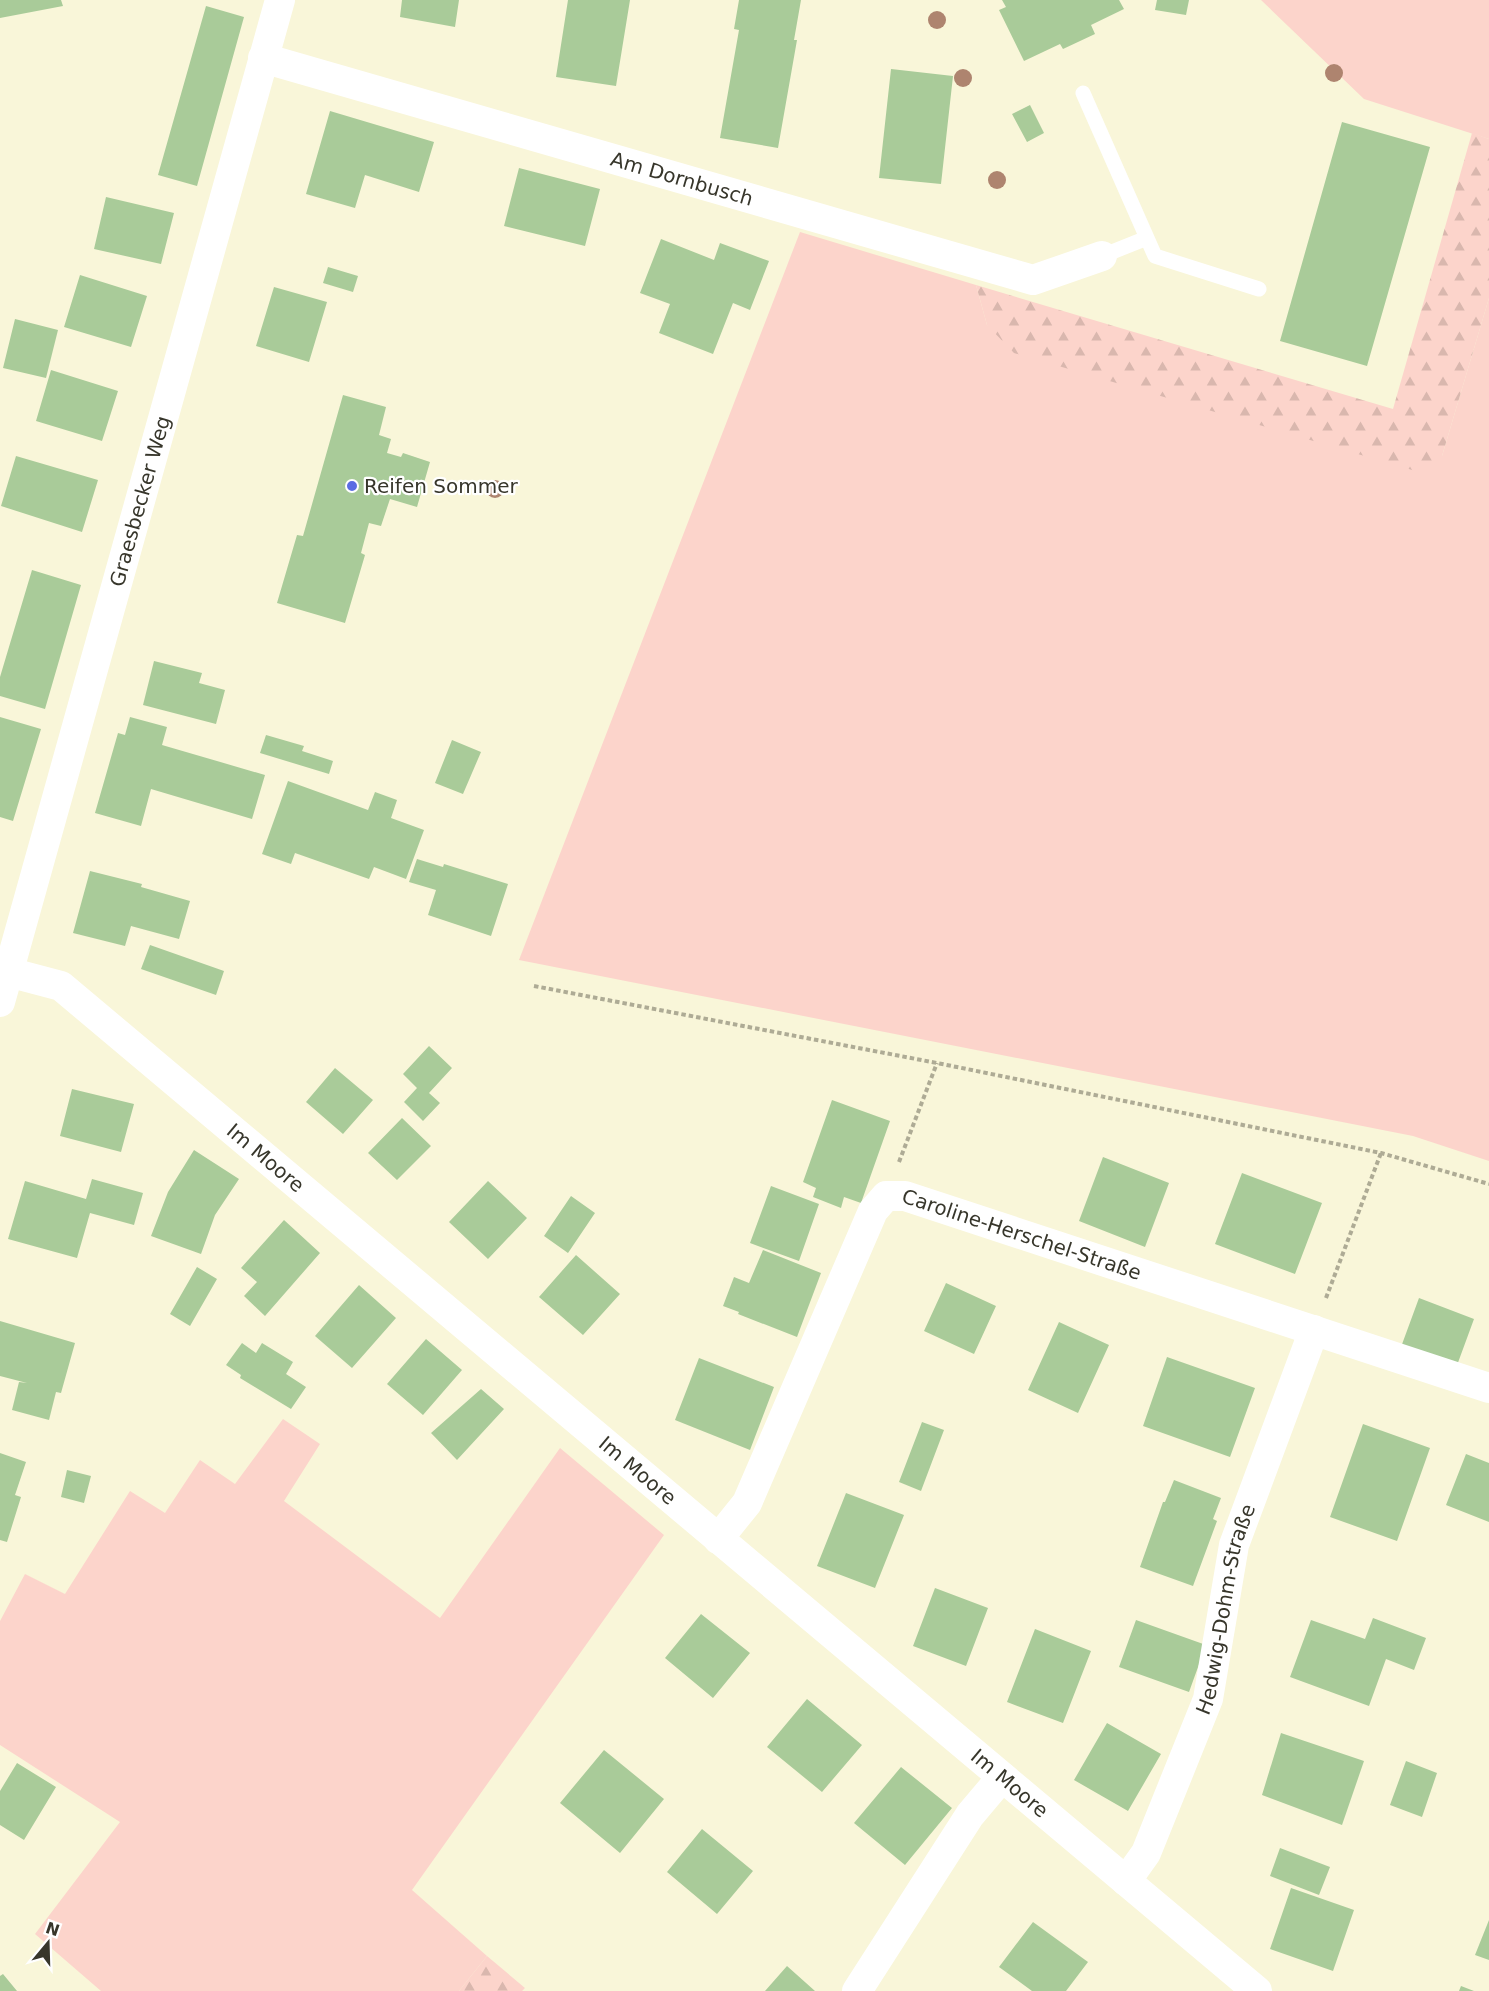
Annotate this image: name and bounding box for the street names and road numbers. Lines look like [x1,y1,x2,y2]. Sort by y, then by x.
street label: Am Dornbusch [608,147,756,211]
street label: Graesbecker Weg [105,413,175,589]
street label: Im Moore [222,1119,309,1197]
street label: Caroline-Herschel-Straße [899,1184,1144,1285]
street label: Im Moore [594,1431,681,1510]
street label: Hedwig-Dohm-Straße [1191,1501,1260,1718]
street label: Im Moore [966,1744,1053,1823]

